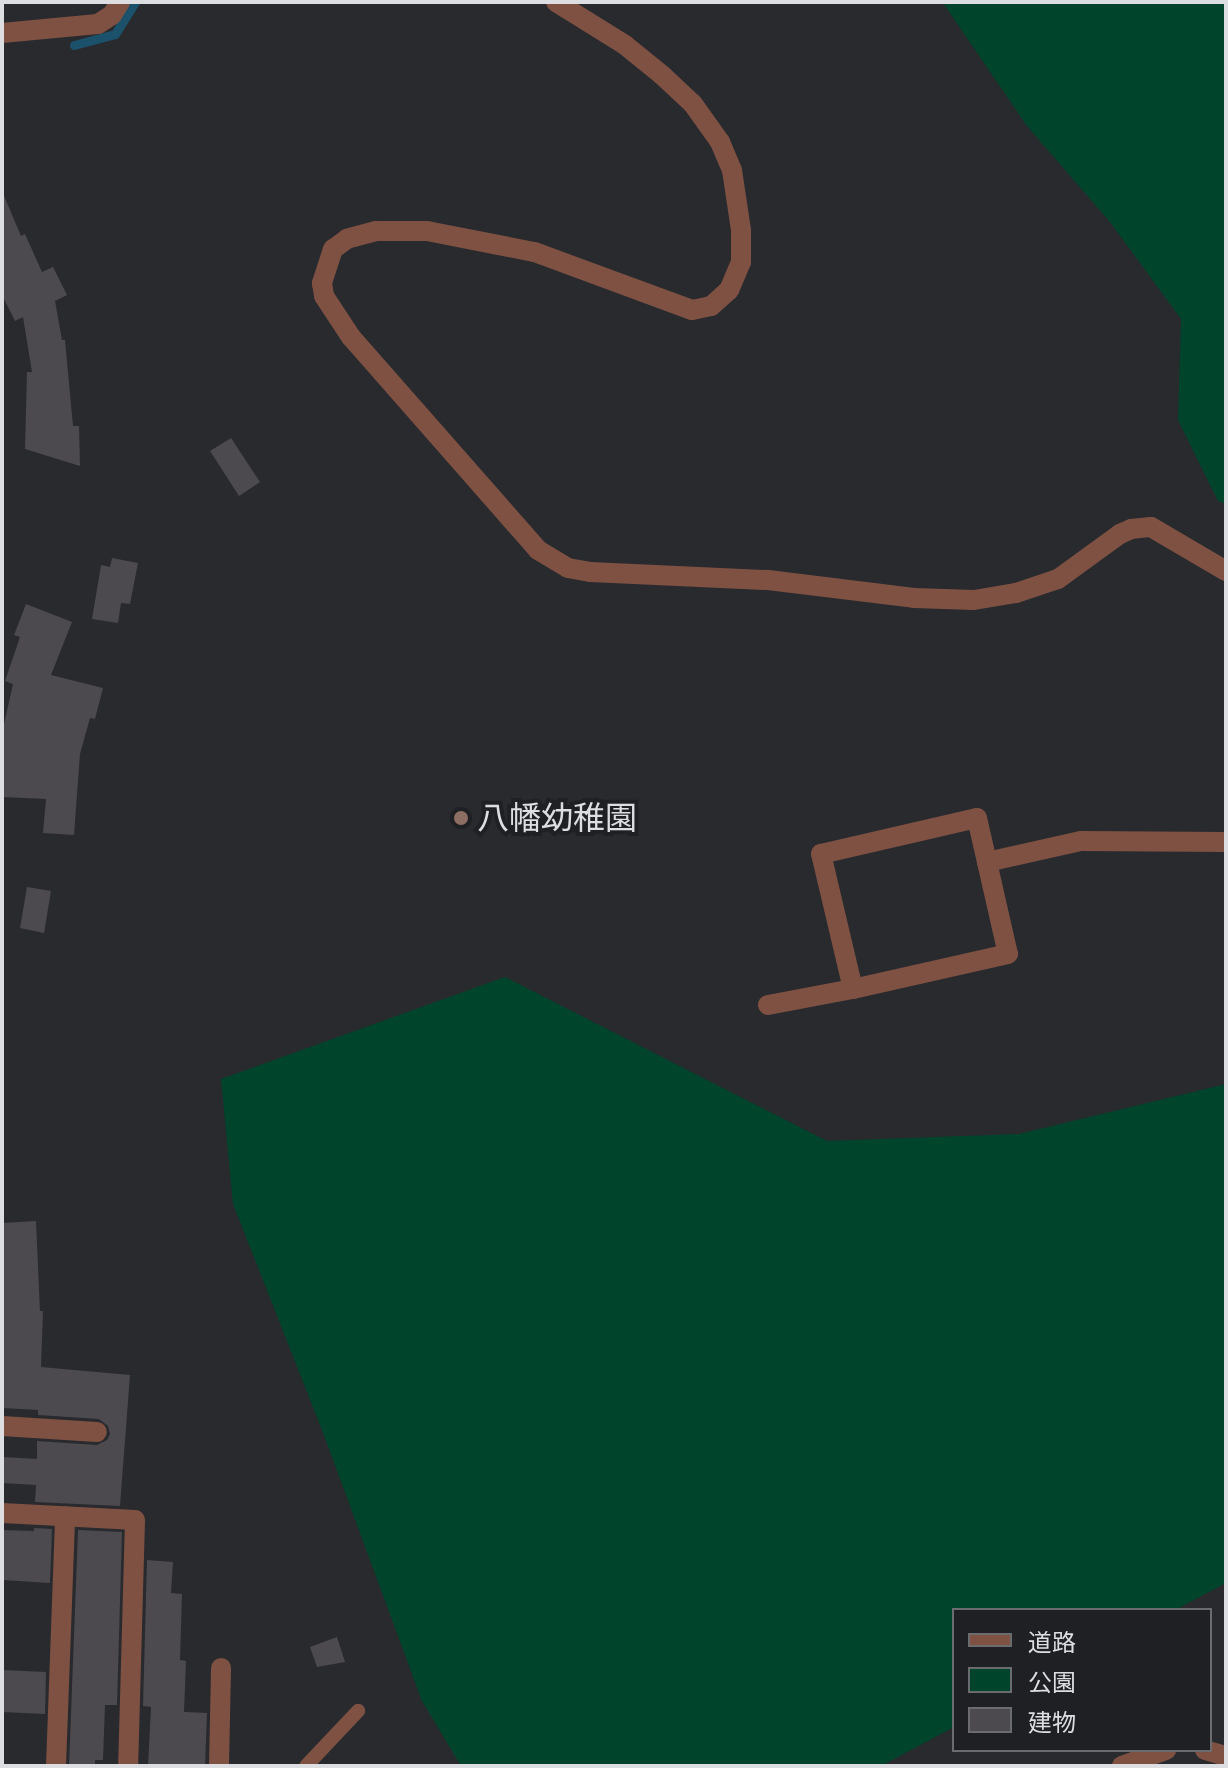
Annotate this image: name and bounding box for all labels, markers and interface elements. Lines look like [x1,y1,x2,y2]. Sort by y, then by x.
place label: 八幡幼稚園 [477,799,637,837]
marker: 八幡幼稚園 [452,809,470,827]
legend [952,1608,1212,1752]
text: 道路 [1028,1628,1076,1657]
text: 公園 [1028,1668,1076,1697]
text: 建物 [1028,1708,1076,1737]

